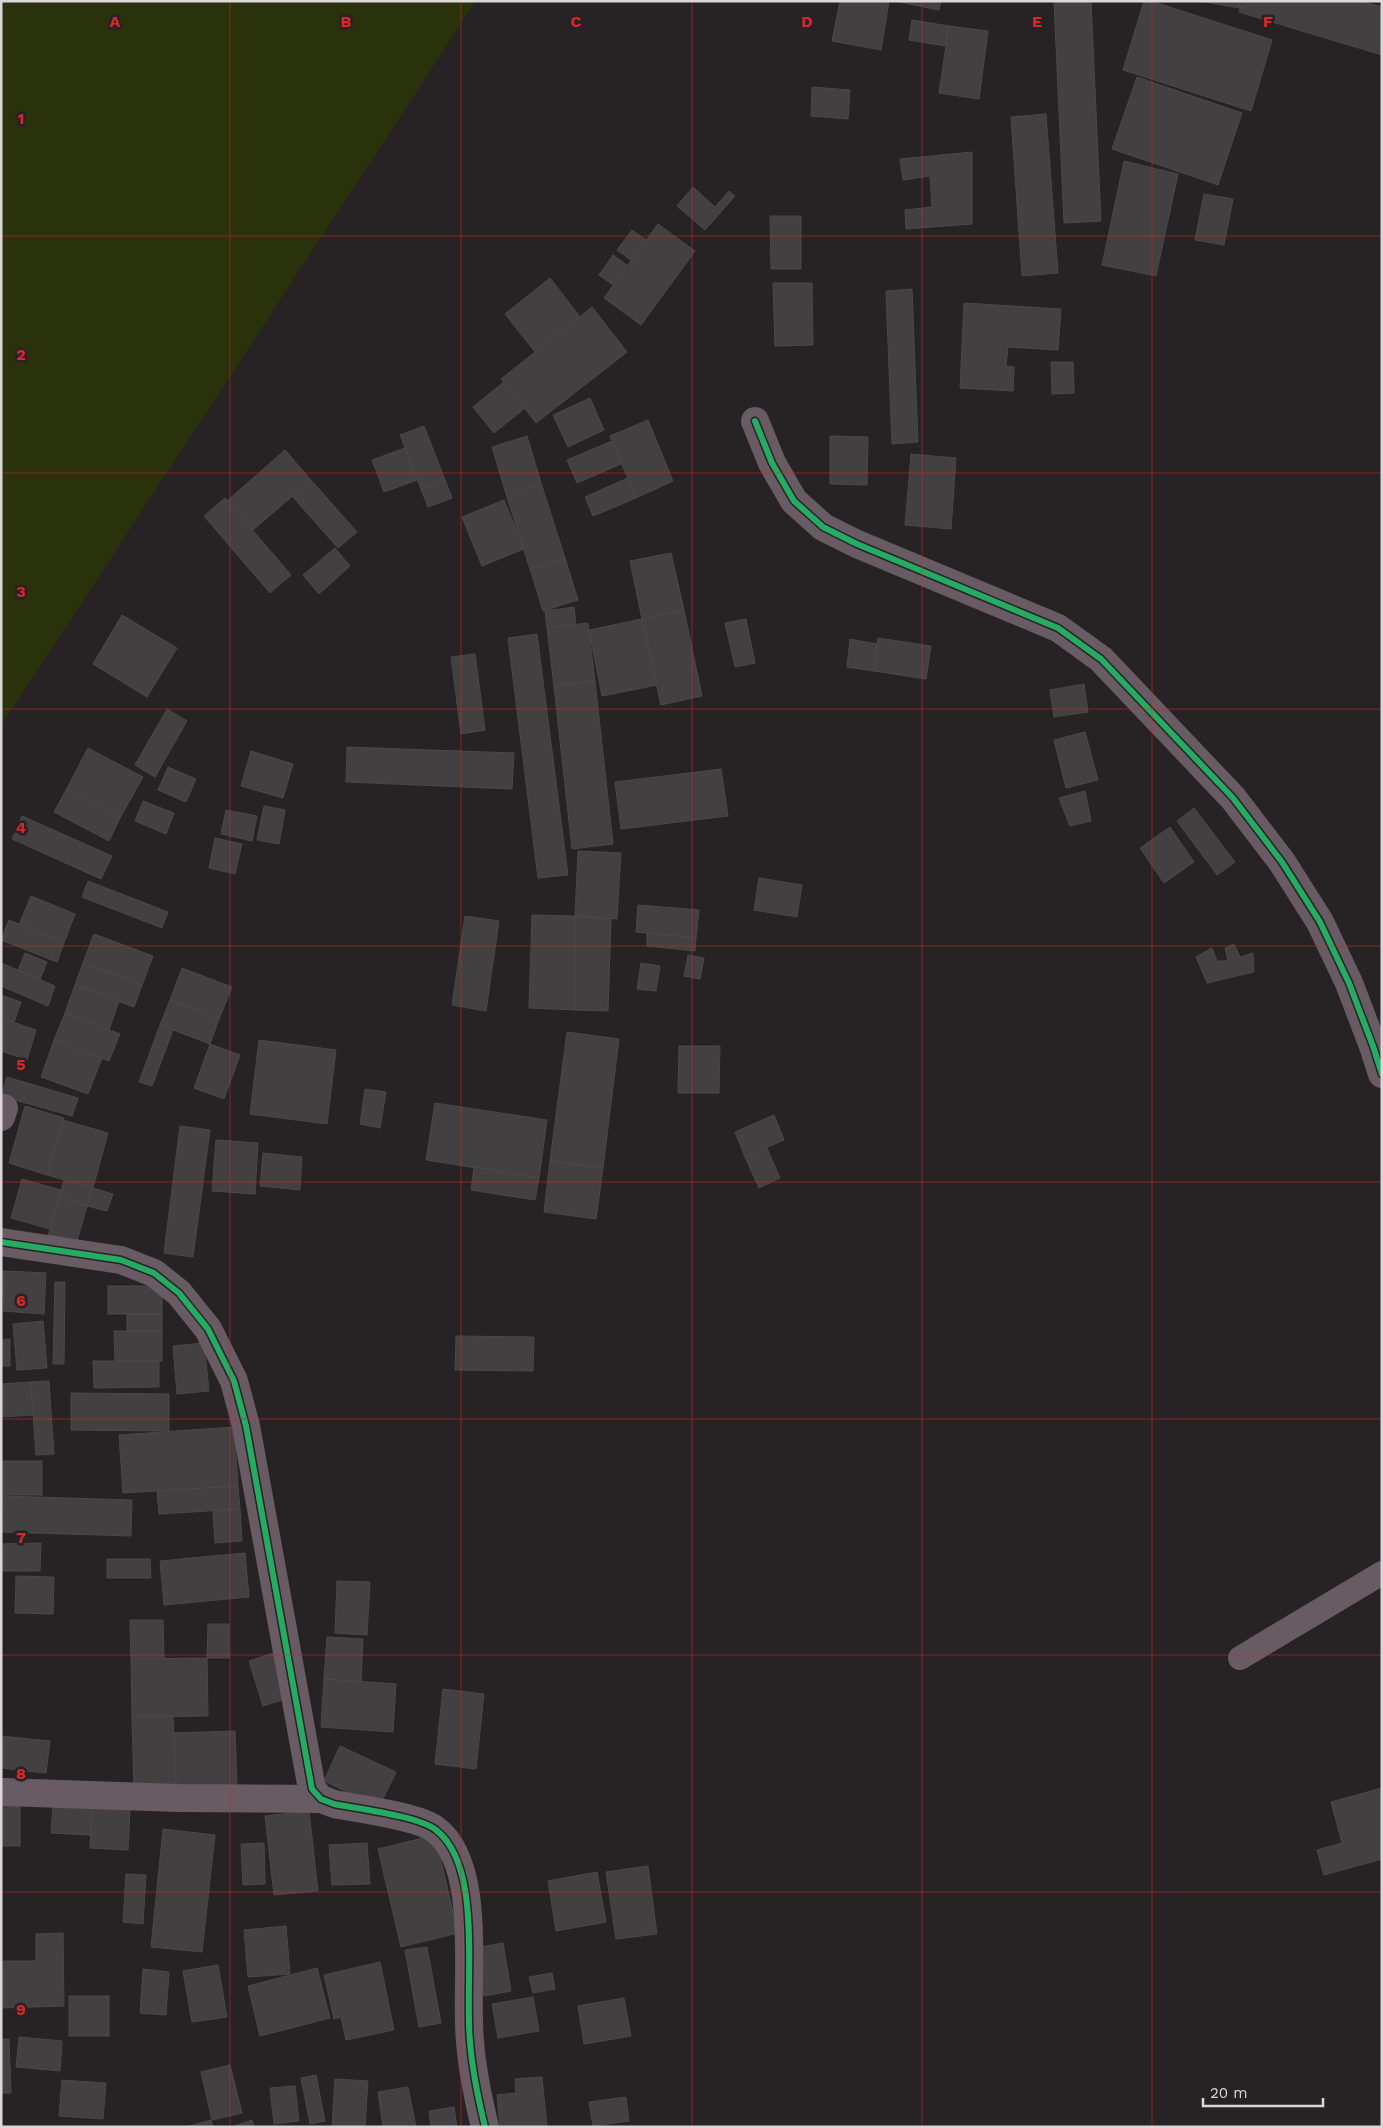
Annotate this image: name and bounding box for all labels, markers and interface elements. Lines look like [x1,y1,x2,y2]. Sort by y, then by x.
text: A [110,12,121,31]
text: B [341,12,352,31]
text: C [571,12,582,31]
text: D [801,12,813,31]
text: E [1032,12,1042,31]
text: F [1263,12,1273,31]
text: 1 [18,109,24,128]
text: 2 [16,345,26,364]
text: 3 [16,582,26,601]
text: 4 [16,818,26,837]
text: 5 [16,1055,26,1074]
text: 6 [16,1291,26,1310]
text: 7 [16,1528,26,1547]
text: 8 [16,1764,26,1783]
text: 9 [16,2000,26,2019]
scale bar [1203,2076,1323,2108]
text: 20 m [1210,2084,1248,2102]

